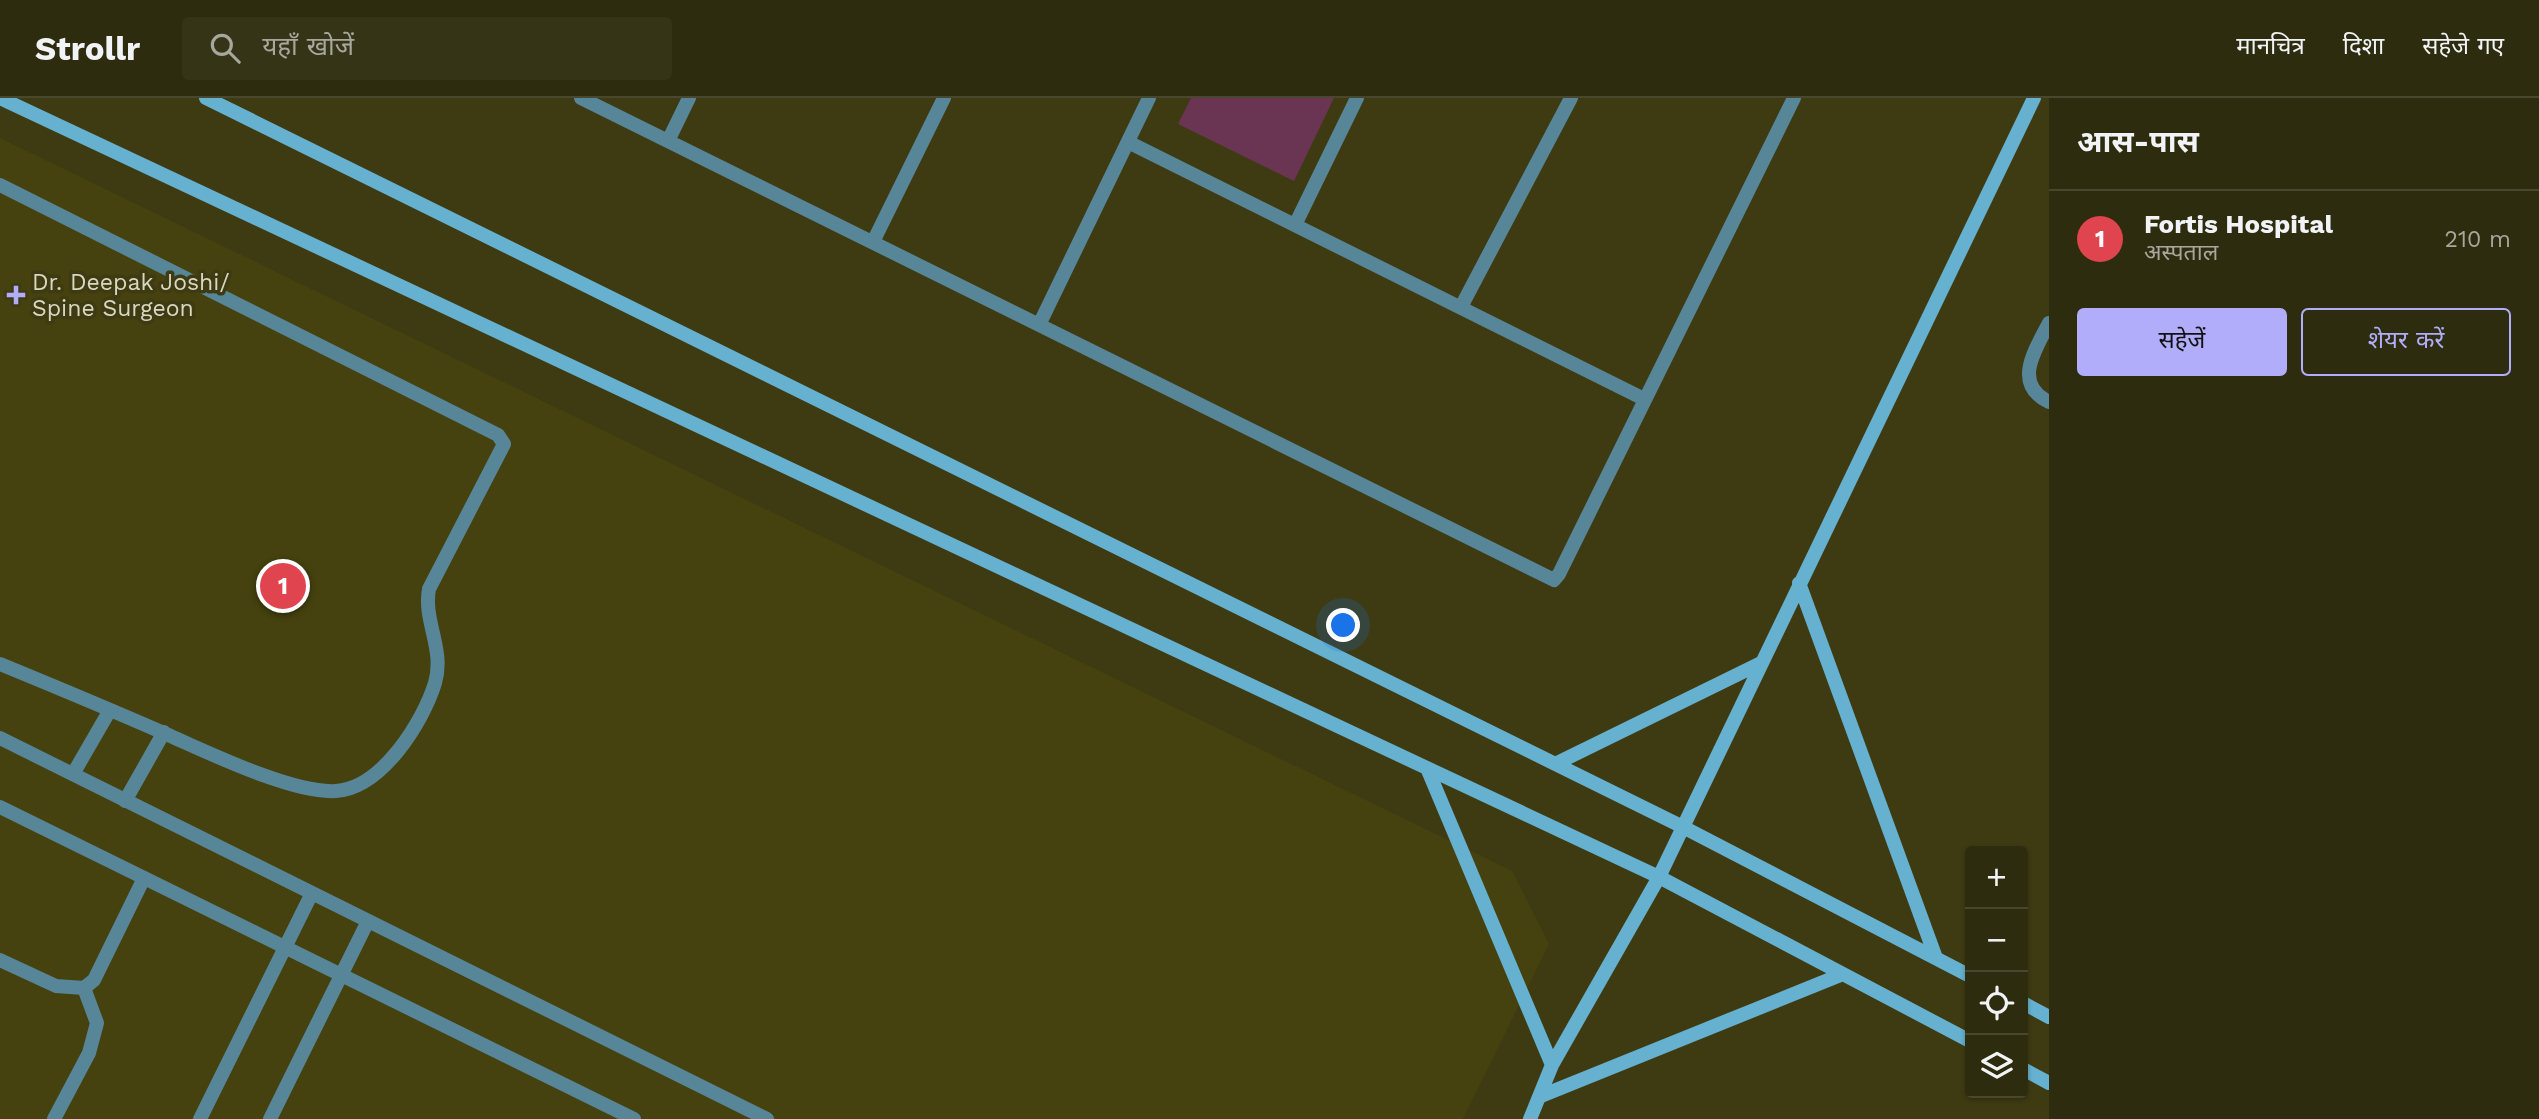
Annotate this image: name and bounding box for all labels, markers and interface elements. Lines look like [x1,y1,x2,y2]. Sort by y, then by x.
search box [182,17,672,80]
text: Strollr [35,29,140,68]
icon: search [206,29,244,67]
text: यहाँ खोजें [262,31,354,61]
text: मानचित्र [2236,32,2305,60]
text: दिशा [2343,32,2384,60]
text: सहेजे गए [2422,32,2504,60]
text: आस-पास [2077,124,2199,159]
text: Fortis Hospital [2144,209,2333,239]
text: 1 [2095,226,2105,253]
text: 210 m [2445,226,2511,253]
text: अस्पताल [2144,239,2218,266]
place label: Dr. Deepak Joshi/ Spine Surgeon [32,269,230,322]
marker: Dr. Deepak Joshi/ Spine Surgeon [6,285,26,305]
button: सहेजें [2077,308,2287,376]
button: शेयर करें [2301,308,2511,376]
pin: 1 [260,560,306,612]
your location [1326,608,1360,642]
map controls [1965,846,2028,1098]
button: + [1965,846,2028,909]
button: − [1965,909,2028,972]
button: locate [1965,972,2028,1035]
button: layers [1965,1035,2028,1098]

